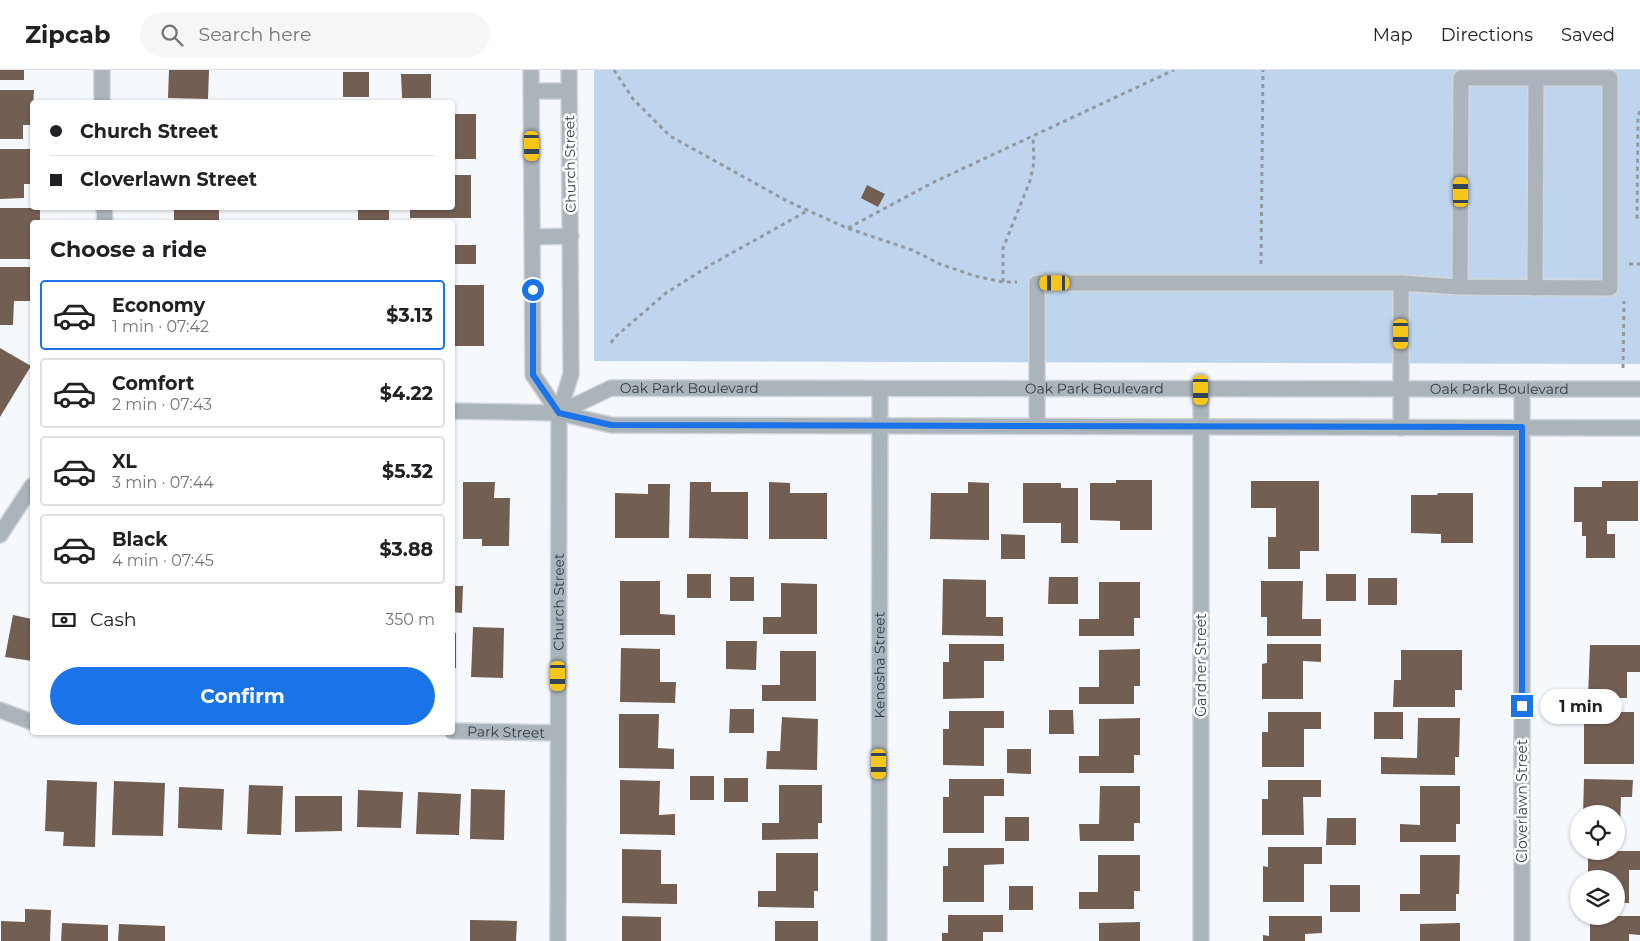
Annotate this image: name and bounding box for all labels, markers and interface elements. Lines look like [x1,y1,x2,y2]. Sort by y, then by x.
search box [140,12,490,57]
text: Zipcab [25,20,110,49]
icon: search [158,21,186,49]
text: Search here [198,23,311,46]
text: Map [1373,24,1413,46]
text: Directions [1441,24,1533,46]
text: Saved [1561,24,1615,46]
street label: Church Street [560,115,580,213]
text: Church Street [80,120,218,143]
car [524,131,539,161]
text: Cloverlawn Street [80,168,257,191]
car [1453,177,1468,207]
text: Choose a ride [50,236,207,263]
car [1040,276,1070,291]
route start [522,279,544,301]
icon: car [52,293,97,338]
text: Economy [112,294,205,317]
text: $3.13 [386,304,433,327]
text: 1 min · 07:42 [112,317,209,336]
car [1393,319,1408,349]
icon: car [52,371,97,416]
text: Comfort [112,372,194,395]
car [1193,375,1208,405]
street label: Oak Park Boulevard [620,379,759,397]
street label: Oak Park Boulevard [1025,379,1164,398]
street label: Oak Park Boulevard [1430,380,1569,398]
text: $4.22 [380,382,433,405]
text: 2 min · 07:43 [112,395,212,414]
icon: car [52,449,97,494]
text: XL [112,450,137,473]
text: $5.32 [382,460,433,483]
text: 3 min · 07:44 [112,473,214,492]
icon: car [52,527,97,572]
text: Black [112,528,168,551]
text: $3.88 [379,538,433,561]
text: 4 min · 07:45 [112,551,214,570]
street label: Church Street [550,553,568,651]
icon: cash [50,606,78,634]
text: Cash [90,608,137,631]
text: 350 m [385,610,435,629]
street label: Kenosha Street [870,611,889,719]
street label: Gardner Street [1192,613,1210,717]
car [550,661,565,691]
button: Confirm [50,667,435,725]
callout: 1 min [1540,688,1622,724]
route end [1511,695,1533,717]
text: 1 min [1559,697,1603,716]
street label: Park Street [467,722,545,742]
street label: Cloverlawn Street [1513,739,1531,863]
car [871,749,886,779]
map controls [1570,805,1625,925]
button: locate [1570,805,1625,860]
button: layers [1570,870,1625,925]

